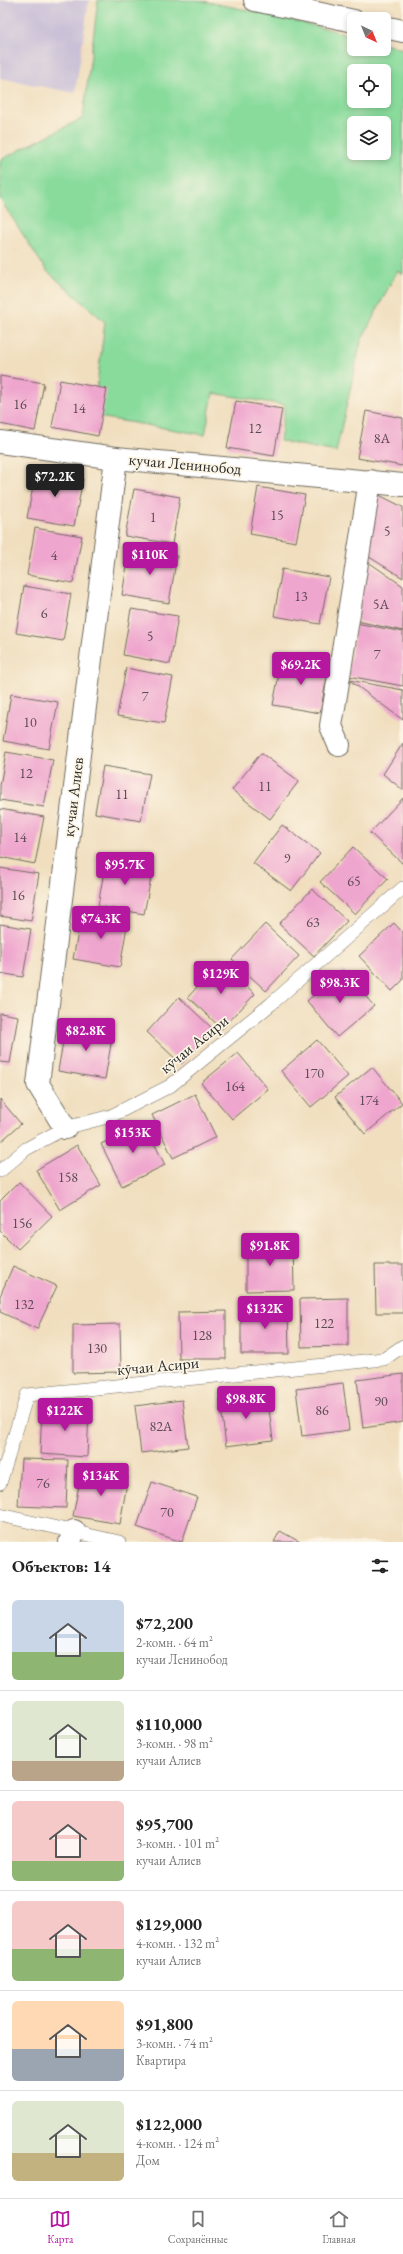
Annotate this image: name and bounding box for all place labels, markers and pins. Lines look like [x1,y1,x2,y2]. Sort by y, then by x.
pin: $72.2K [22,464,88,498]
pin: $110K [122,542,178,576]
pin: $69.2K [268,652,334,686]
pin: $95.7K [92,852,158,886]
pin: $74.3K [68,906,134,940]
pin: $129K [193,961,249,995]
pin: $98.3K [307,970,373,1004]
pin: $82.8K [53,1018,119,1052]
pin: $153K [105,1120,161,1154]
pin: $91.8K [237,1233,303,1267]
pin: $132K [237,1296,293,1330]
pin: $98.8K [213,1386,279,1420]
pin: $122K [37,1398,93,1432]
pin: $134K [73,1463,129,1497]

